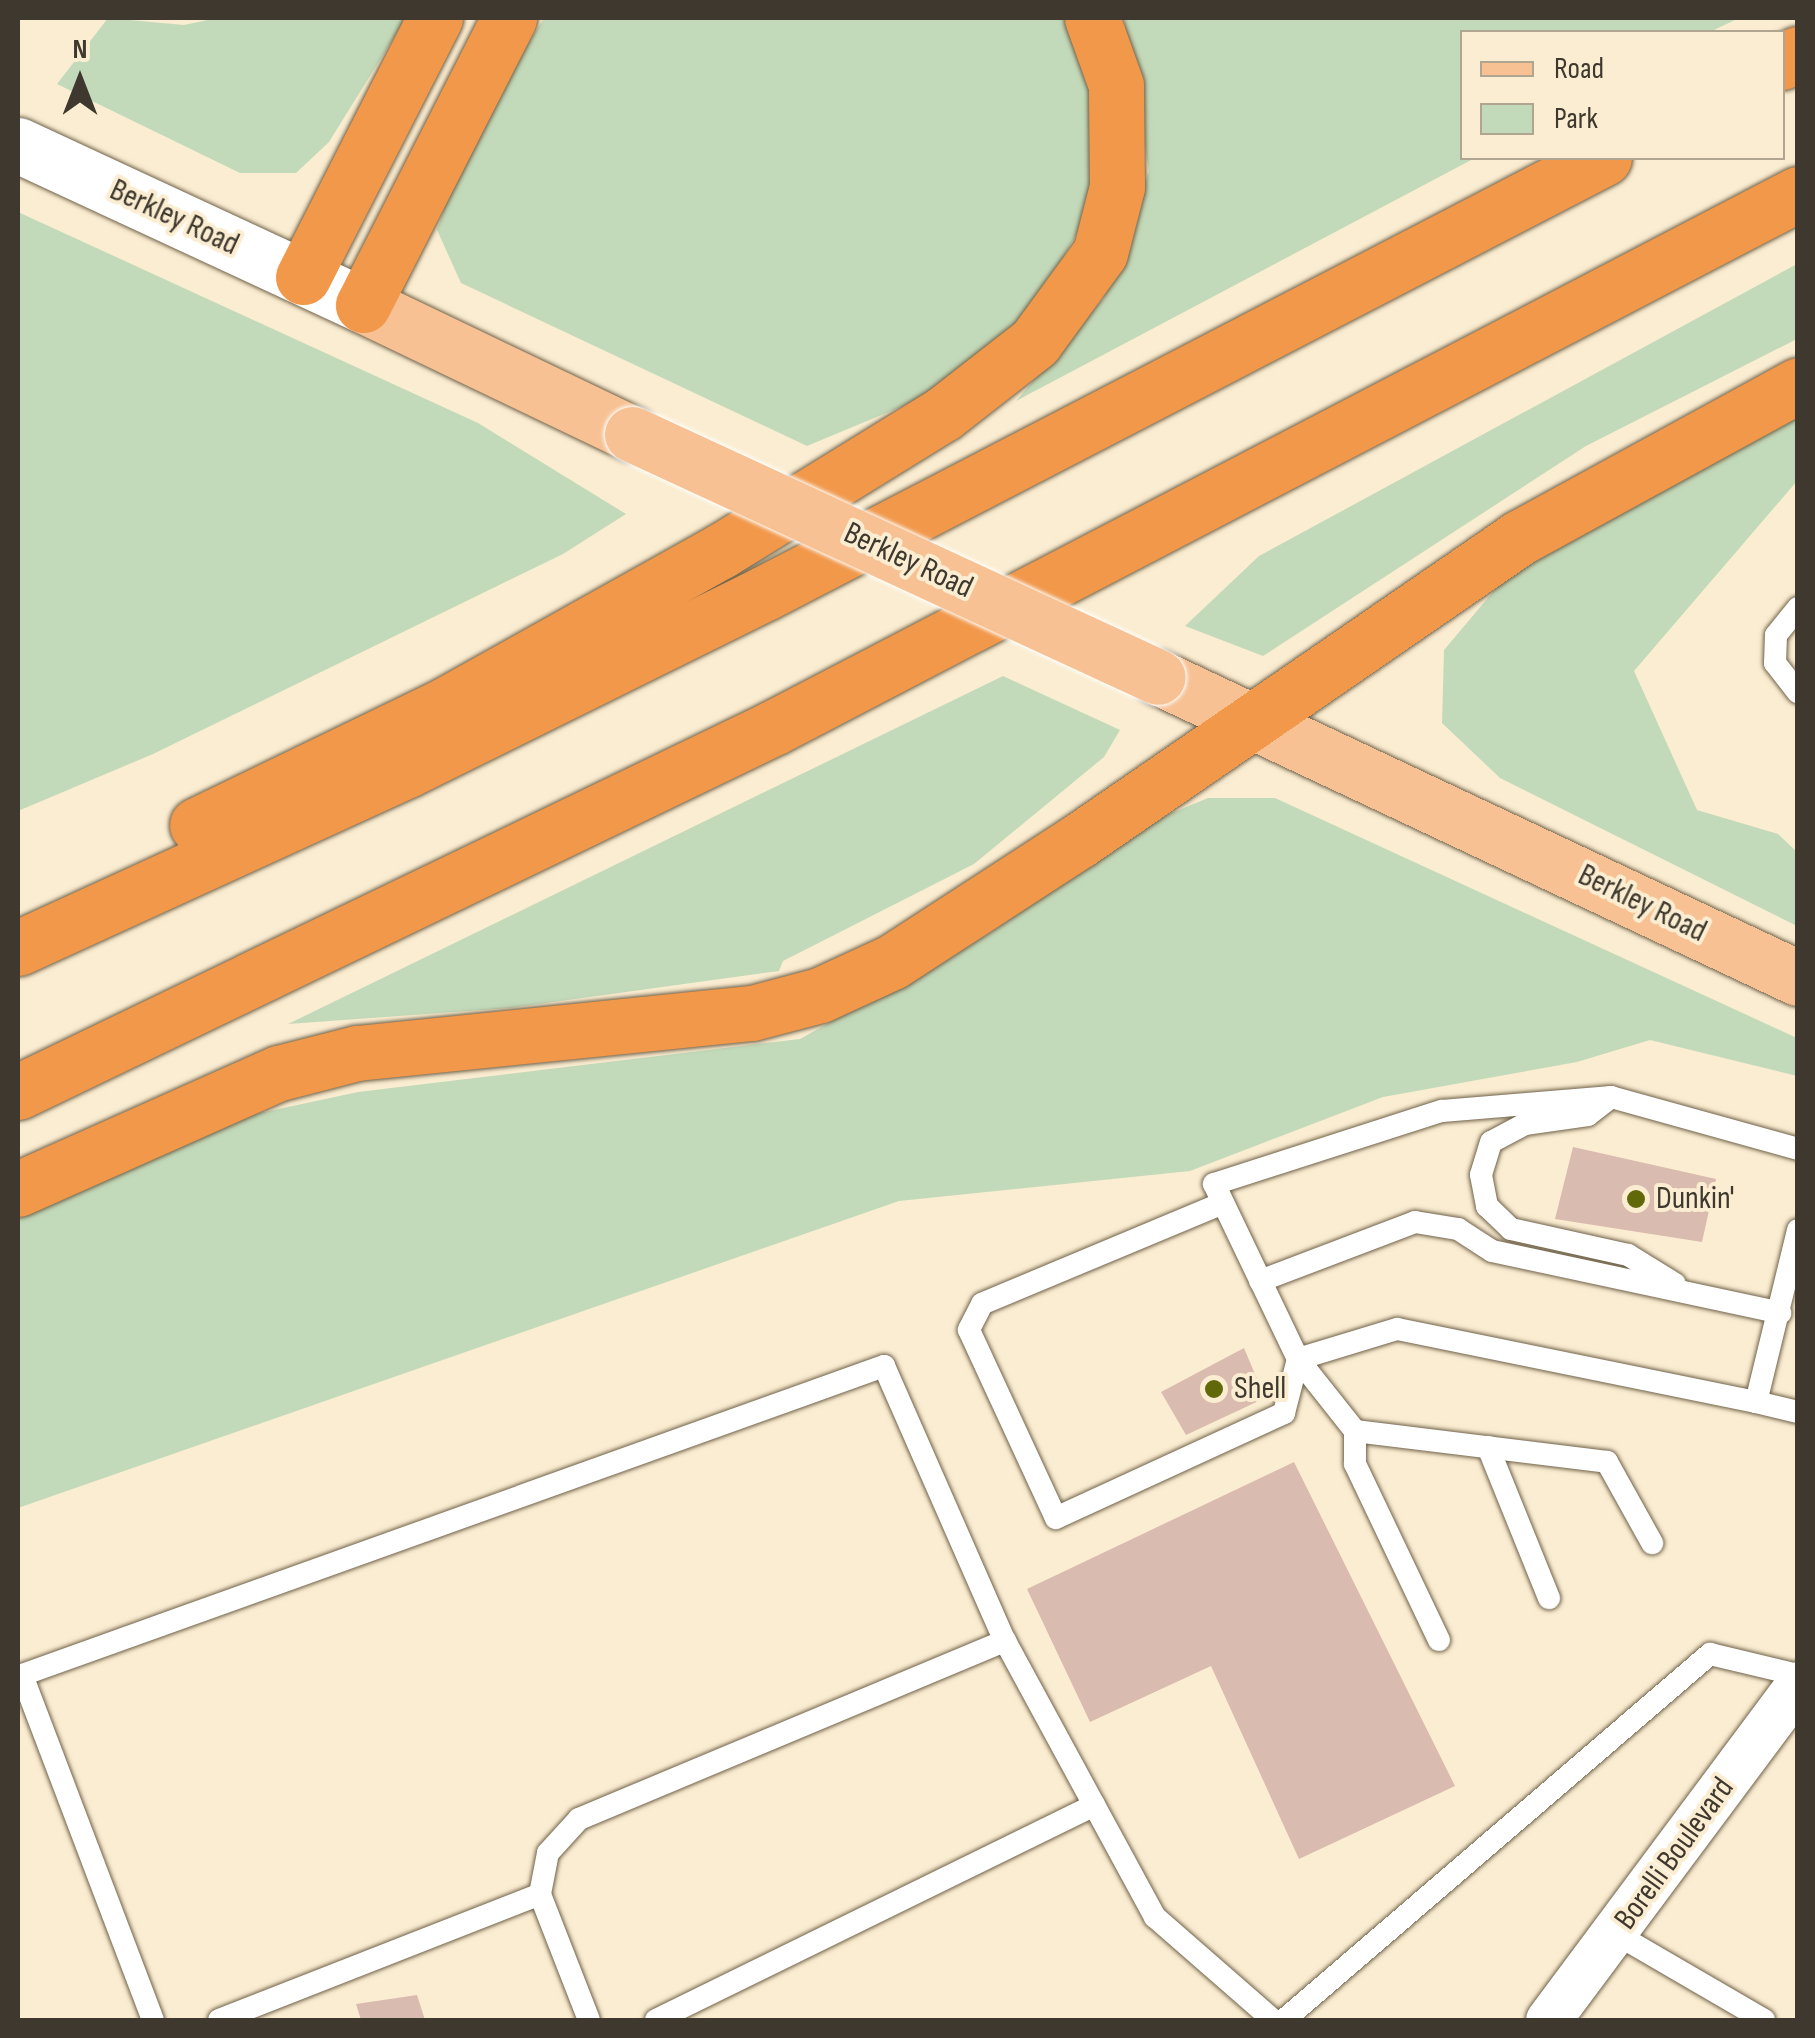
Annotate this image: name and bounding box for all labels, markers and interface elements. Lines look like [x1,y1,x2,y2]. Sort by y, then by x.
north arrow [30,30,130,130]
legend [1460,30,1785,160]
text: N [73,33,87,66]
text: Road [1554,51,1604,87]
text: Park [1554,101,1598,137]
street label: Berkley Road [103,171,245,265]
street label: Berkley Road [837,514,979,608]
street label: Berkley Road [1572,857,1712,951]
place label: Dunkin' [1656,1180,1735,1218]
marker: Dunkin' [1625,1188,1647,1210]
place label: Shell [1234,1370,1286,1408]
marker: Shell [1203,1378,1225,1400]
street label: Borelli Boulevard [1607,1771,1743,1937]

